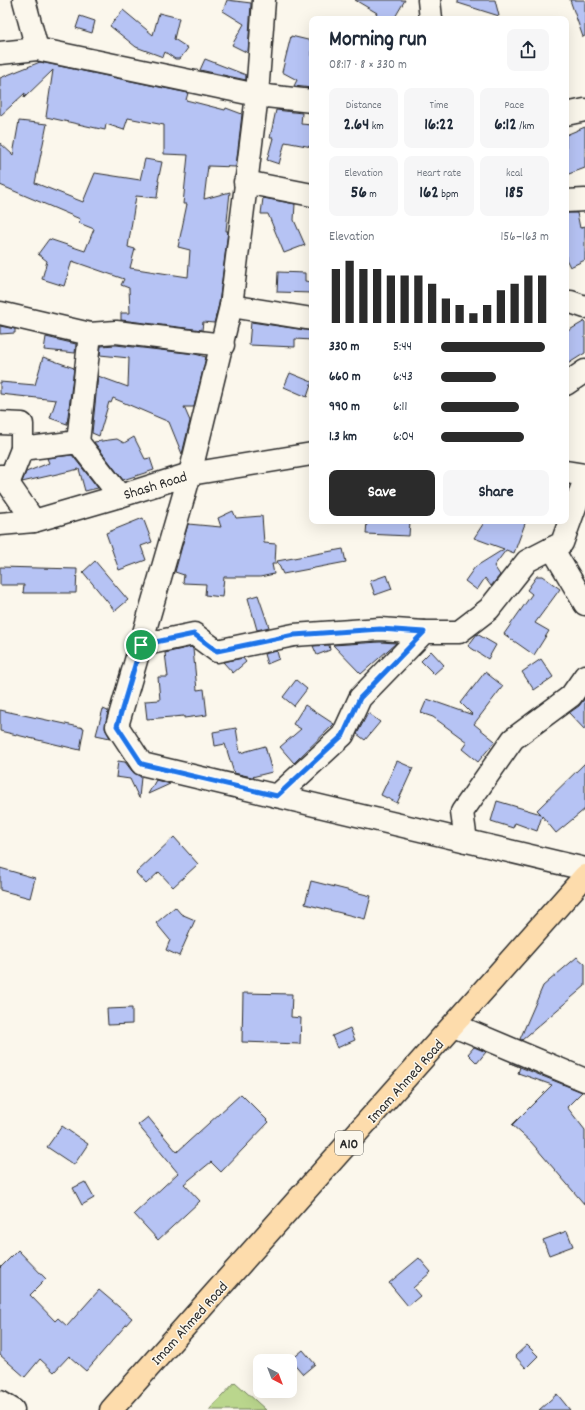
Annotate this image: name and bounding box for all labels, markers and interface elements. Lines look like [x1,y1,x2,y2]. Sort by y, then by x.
text: Morning run [329,25,427,56]
button: share [507,29,549,71]
text: 08:17 · 8 × 330 m [329,56,407,75]
text: Distance [346,98,382,114]
text: Time [430,98,448,114]
text: Pace [505,98,524,114]
text: 2.64 [344,114,369,138]
text: 16:22 [424,114,454,138]
text: 6:12 [494,114,517,138]
text: km [369,119,384,135]
text: /km [517,119,534,135]
text: Elevation [345,166,383,182]
text: Heart rate [417,166,461,182]
text: kcal [506,166,523,182]
text: 56 [351,182,367,206]
text: 162 [419,182,439,206]
text: 185 [505,182,524,206]
text: m [367,187,377,203]
text: bpm [439,187,459,203]
text: Elevation [329,228,374,247]
text: 156–163 m [500,228,549,247]
text: 330 m [329,338,360,357]
text: 5:44 [393,338,412,357]
text: 660 m [329,368,361,387]
text: 6:43 [393,368,413,387]
text: 990 m [329,398,360,417]
text: 6:11 [393,398,407,417]
text: 1.3 km [329,428,357,447]
text: 6:04 [393,428,414,447]
street label: Shash Road [121,467,190,507]
button: Save [329,470,435,516]
button: Share [443,470,549,516]
pin [124,628,158,662]
icon: arrive [130,634,152,656]
street label: Imam Ahmed Road [363,1036,450,1129]
road number: A10 [335,1131,363,1155]
street label: Imam Ahmed Road [147,1278,234,1371]
north arrow [253,1354,297,1398]
map controls [253,1354,297,1398]

